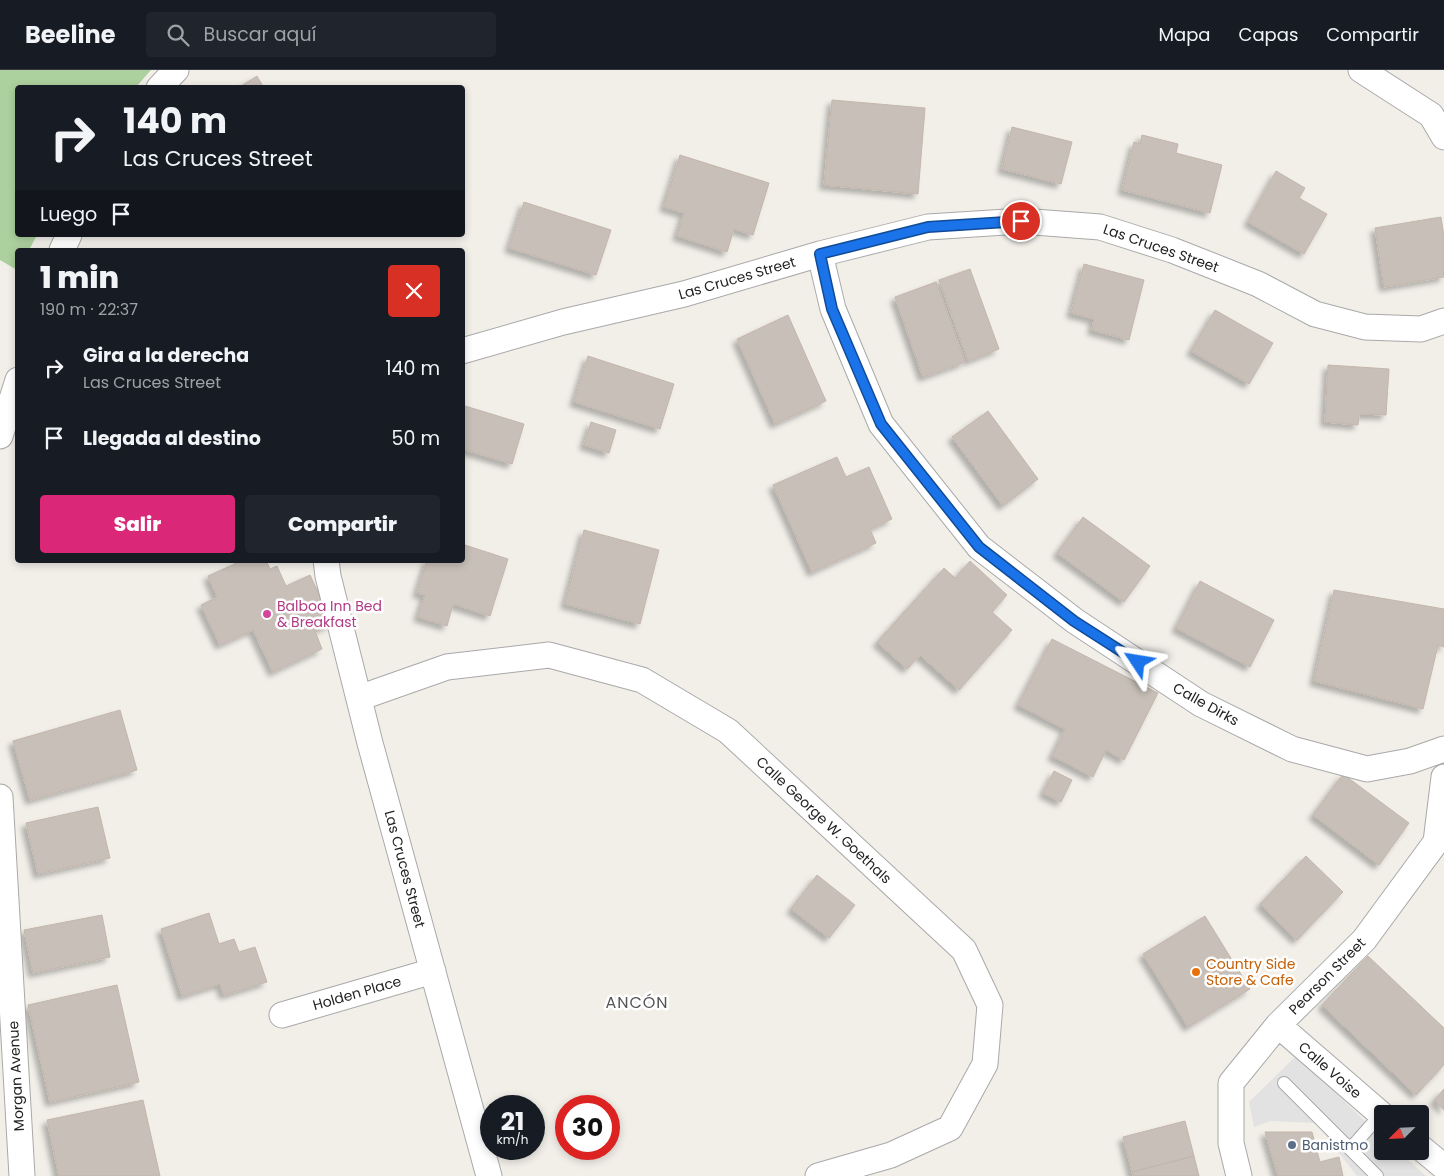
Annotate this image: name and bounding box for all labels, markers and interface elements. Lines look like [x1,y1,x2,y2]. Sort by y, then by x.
search box [146,12,496,57]
text: Beeline [25,18,116,51]
icon: search [164,21,192,49]
text: Buscar aquí [204,21,316,48]
text: Mapa [1158,22,1211,47]
text: Capas [1239,22,1298,47]
text: Compartir [1326,22,1419,47]
text: 140 m [123,96,227,145]
icon: right [40,105,105,170]
text: Las Cruces Street [123,143,313,174]
icon: arrive [107,200,135,228]
pin [1000,200,1042,242]
text: Luego [40,201,97,228]
icon: arrive [1007,207,1035,235]
street label: Las Cruces Street [1101,219,1221,277]
street label: Las Cruces Street [676,252,798,304]
text: 1 min [40,256,119,299]
button: close [388,265,440,317]
text: 190 m · 22:37 [40,298,138,321]
text: Gira a la derecha [83,342,249,369]
icon: right [40,354,68,382]
text: 140 m [385,355,440,382]
text: Las Cruces Street [83,371,221,394]
icon: arrive [40,424,68,452]
text: Llegada al destino [83,425,261,452]
text: 50 m [391,425,440,452]
button: Salir [40,495,235,553]
button: Compartir [245,495,440,553]
place label: Balboa Inn Bed & Breakfast [277,596,382,632]
marker: Balboa Inn Bed & Breakfast [261,608,273,620]
position arrow [1111,635,1163,687]
street label: Calle Dirks [1169,678,1243,730]
street label: Calle George W. Goethals [752,752,896,888]
street label: Las Cruces Street [380,808,430,930]
street label: Pearson Street [1284,933,1370,1019]
place label: Country Side Store & Cafe [1206,954,1296,990]
marker: Country Side Store & Cafe [1190,966,1202,978]
street label: Holden Place [310,971,404,1015]
district label: ANCÓN [605,991,669,1014]
street label: Morgan Avenue [3,1020,29,1132]
street label: Calle Voise [1294,1037,1366,1103]
speed limit sign: 30 [555,1095,620,1160]
text: 21 [501,1104,524,1139]
north arrow [1374,1105,1429,1160]
map controls [1374,1105,1429,1160]
text: km/h [497,1131,528,1148]
place label: Banistmo [1302,1135,1368,1155]
marker: Banistmo [1286,1139,1298,1151]

